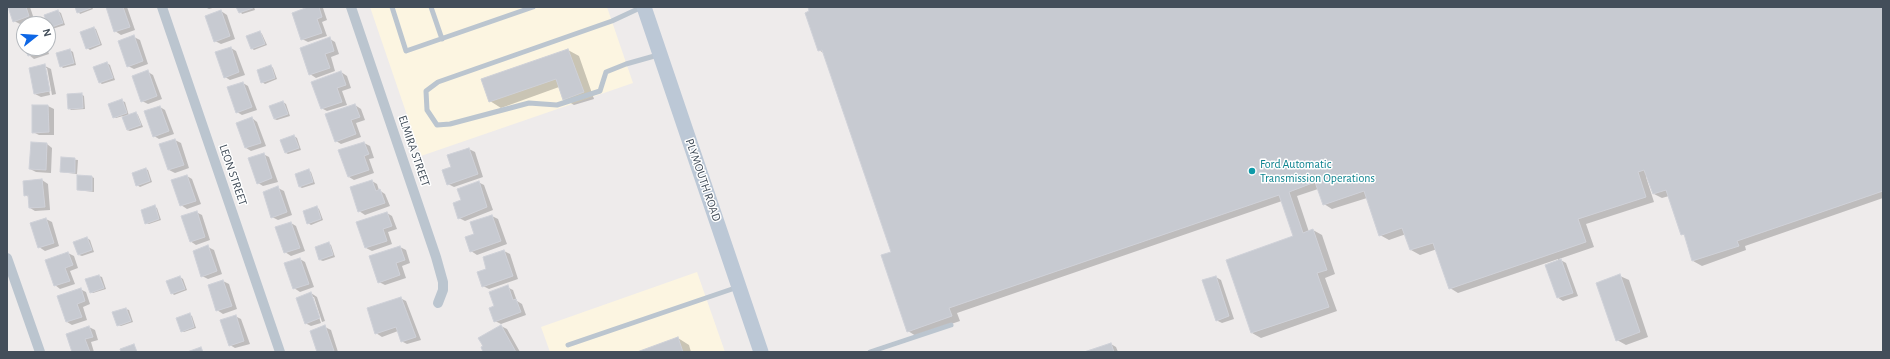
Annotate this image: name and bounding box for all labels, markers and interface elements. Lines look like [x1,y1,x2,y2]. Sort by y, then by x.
north arrow [16,16,56,56]
text: N [41,27,53,38]
street label: ELMIRA STREET [395,113,433,189]
street label: PLYMOUTH ROAD [682,137,724,223]
street label: LEON STREET [216,142,250,208]
place label: Ford Automatic Transmission Operations [1260,157,1375,185]
marker: Ford Automatic Transmission Operations [1247,166,1257,176]

